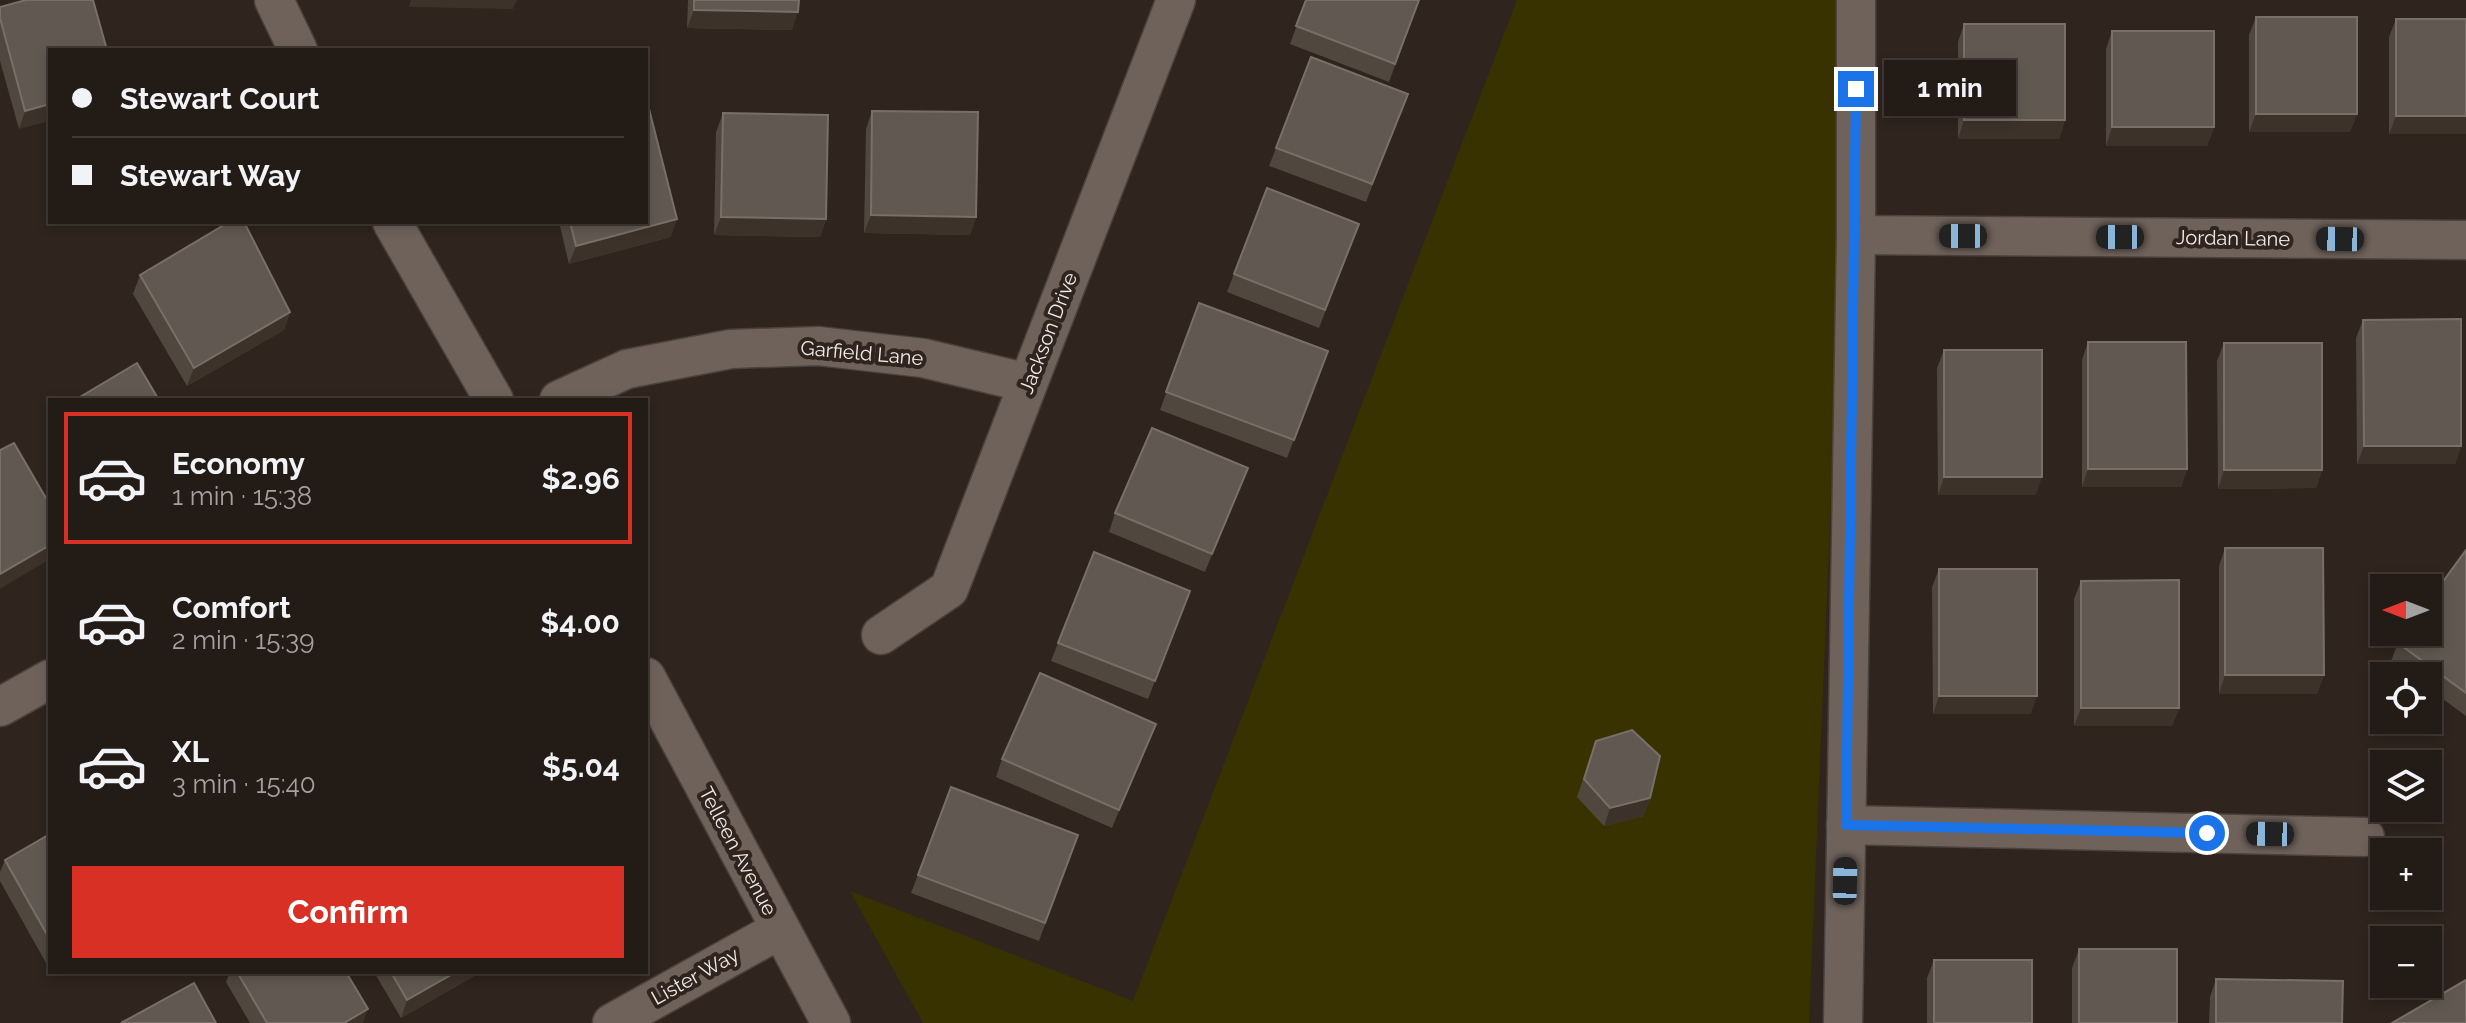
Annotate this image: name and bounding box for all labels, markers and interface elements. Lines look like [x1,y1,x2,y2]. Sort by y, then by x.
callout: 1 min [1884,61,2016,117]
route end [1838,71,1874,107]
text: 1 min [1917,73,1983,103]
text: Stewart Court [120,81,320,116]
text: Stewart Way [120,158,301,193]
car [1939,224,1987,248]
car [2096,225,2144,249]
street label: Jordan Lane [2176,225,2291,251]
car [2316,227,2364,251]
street label: Jackson Drive [1014,269,1082,397]
street label: Garfield Lane [800,336,925,370]
icon: car [76,442,148,514]
text: Economy [172,446,305,481]
text: $2.96 [541,461,620,496]
text: 1 min · 15:38 [172,481,312,511]
north arrow [2370,574,2442,646]
map controls [2370,574,2442,998]
icon: car [76,586,148,658]
text: Comfort [172,590,291,625]
text: $4.00 [540,605,620,640]
text: 2 min · 15:39 [172,625,314,655]
button: locate [2370,662,2442,734]
icon: car [76,730,148,802]
text: XL [172,734,209,769]
text: $5.04 [542,749,620,784]
button: layers [2370,750,2442,822]
text: 3 min · 15:40 [172,769,316,799]
street label: Telleen Avenue [694,783,782,920]
route start [2189,815,2225,851]
car [2246,822,2294,846]
button: + [2370,838,2442,910]
car [1833,857,1857,905]
button: Confirm [72,866,624,958]
button: − [2370,926,2442,998]
street label: Lister Way [647,942,743,1010]

